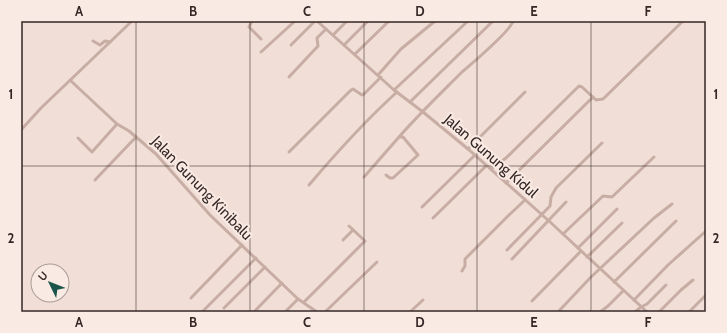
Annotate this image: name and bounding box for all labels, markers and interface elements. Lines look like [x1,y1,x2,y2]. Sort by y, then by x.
text: A [75,3,84,19]
text: B [189,3,197,19]
text: C [303,3,311,19]
text: D [415,3,425,19]
text: E [530,3,538,19]
text: F [645,3,652,19]
text: 1 [9,86,13,102]
text: 1 [714,86,718,102]
street label: Jalan Gunung Kidul [440,110,542,202]
street label: Jalan Gunung Kinibalu [147,132,256,244]
text: 2 [8,230,15,246]
text: 2 [713,230,720,246]
north arrow [30,263,70,303]
text: U [35,268,51,284]
text: A [75,314,84,330]
text: B [189,314,197,330]
text: C [303,314,311,330]
text: D [415,314,425,330]
text: E [530,314,538,330]
text: F [645,314,652,330]

